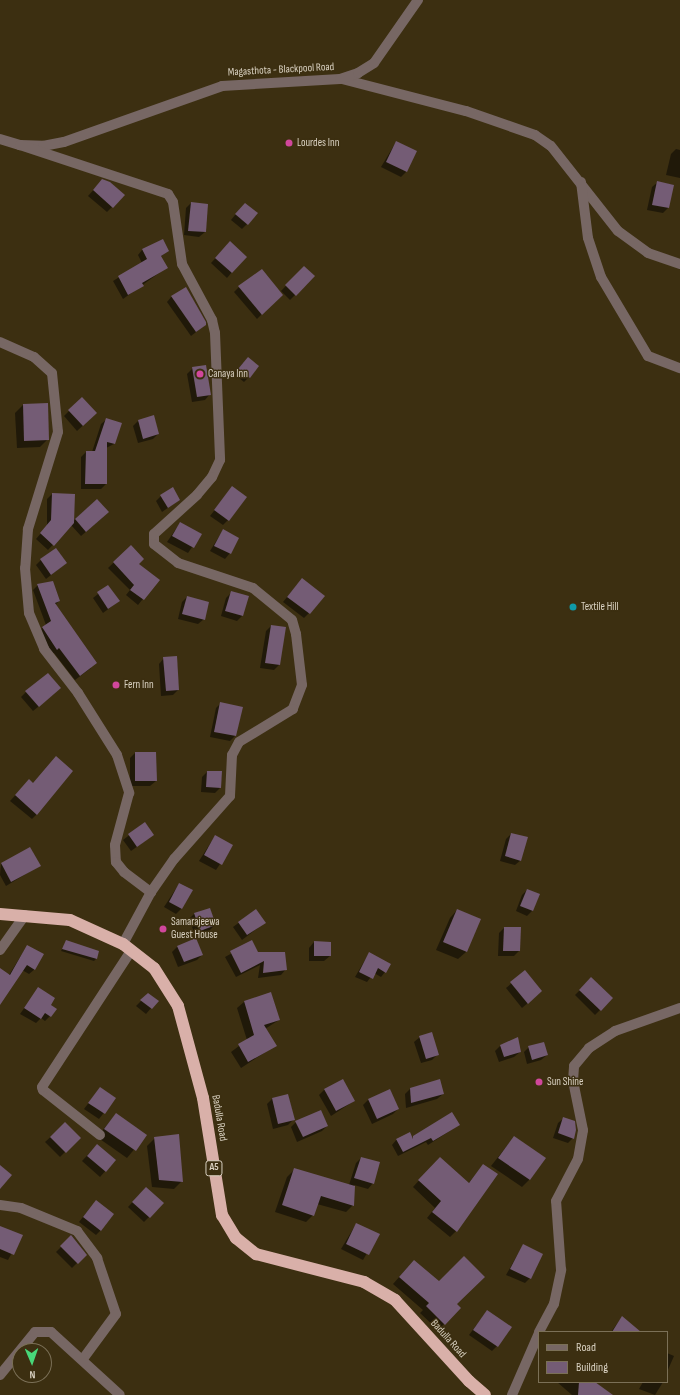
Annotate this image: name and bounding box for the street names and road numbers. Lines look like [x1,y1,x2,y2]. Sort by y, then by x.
street label: Magasthota - Blackpool Road [227,61,335,79]
street label: Badulla Road [208,1094,230,1142]
road number: A5 [205,1160,223,1176]
street label: Badulla Road [427,1317,469,1361]

